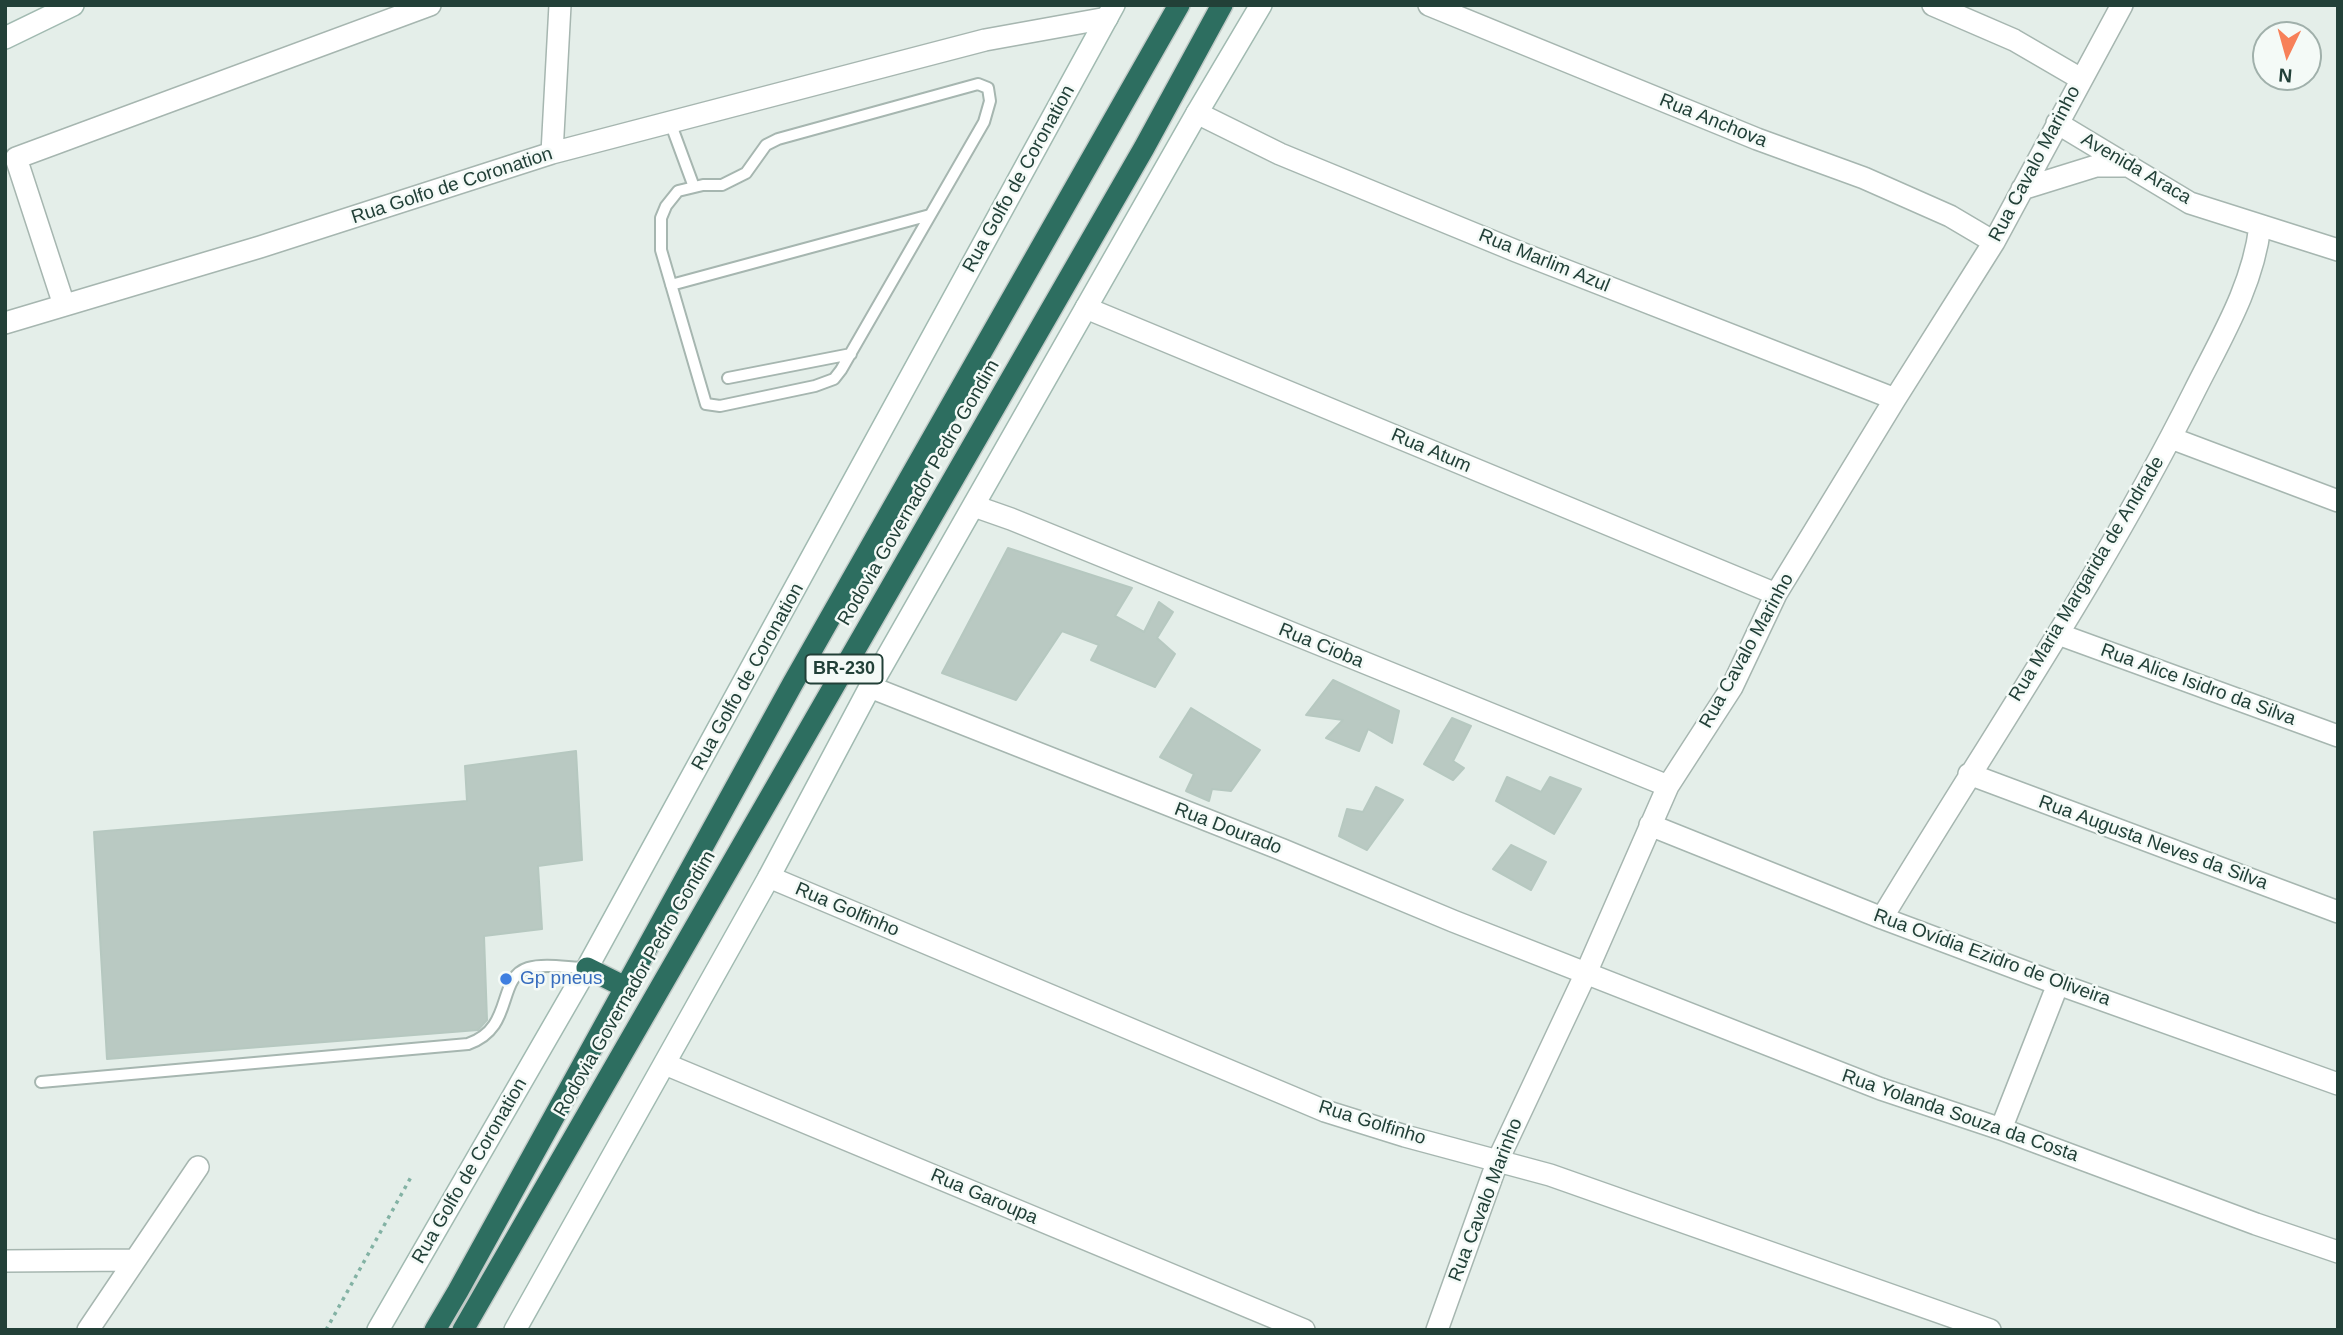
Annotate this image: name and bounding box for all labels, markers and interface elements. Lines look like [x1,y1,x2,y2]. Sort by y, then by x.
north arrow [2252,21,2322,91]
text: N [2278,64,2293,86]
street label: Rua Golfo de Coronation [958,82,1080,276]
street label: Rua Cavalo Marinho [1984,82,2086,246]
street label: Rua Anchova [1656,89,1770,153]
street label: Avenida Araca [2077,128,2195,210]
street label: Rua Golfo de Coronation [349,143,555,229]
street label: Rua Marlim Azul [1475,224,1613,298]
street label: Rodovia Governador Pedro Gondim [833,356,1005,630]
street label: Rua Atum [1388,424,1474,478]
street label: Rua Maria Margarida de Andrade [2005,452,2169,706]
street label: Rua Cavalo Marinho [1695,570,1799,732]
street label: Rua Golfo de Coronation [687,580,809,774]
street label: Rua Cioba [1275,619,1367,673]
street label: Rua Alice Isidro da Silva [2097,639,2299,731]
road number: BR-230 [806,654,882,684]
street label: Rua Augusta Neves da Silva [2035,791,2271,895]
street label: Rua Dourado [1171,798,1285,860]
street label: Rodovia Governador Pedro Gondim [549,847,721,1121]
street label: Rua Golfinho [792,878,902,942]
street label: Rua Ovídia Ezidro de Oliveira [1871,904,2113,1012]
place label: Gp pneus [520,968,602,990]
marker: Gp pneus [498,971,514,987]
street label: Rua Yolanda Souza da Costa [1839,1065,2081,1167]
street label: Rua Golfo de Coronation [408,1074,532,1268]
street label: Rua Golfinho [1316,1096,1428,1150]
street label: Rua Cavalo Marinho [1444,1115,1528,1285]
street label: Rua Garoupa [927,1164,1041,1230]

